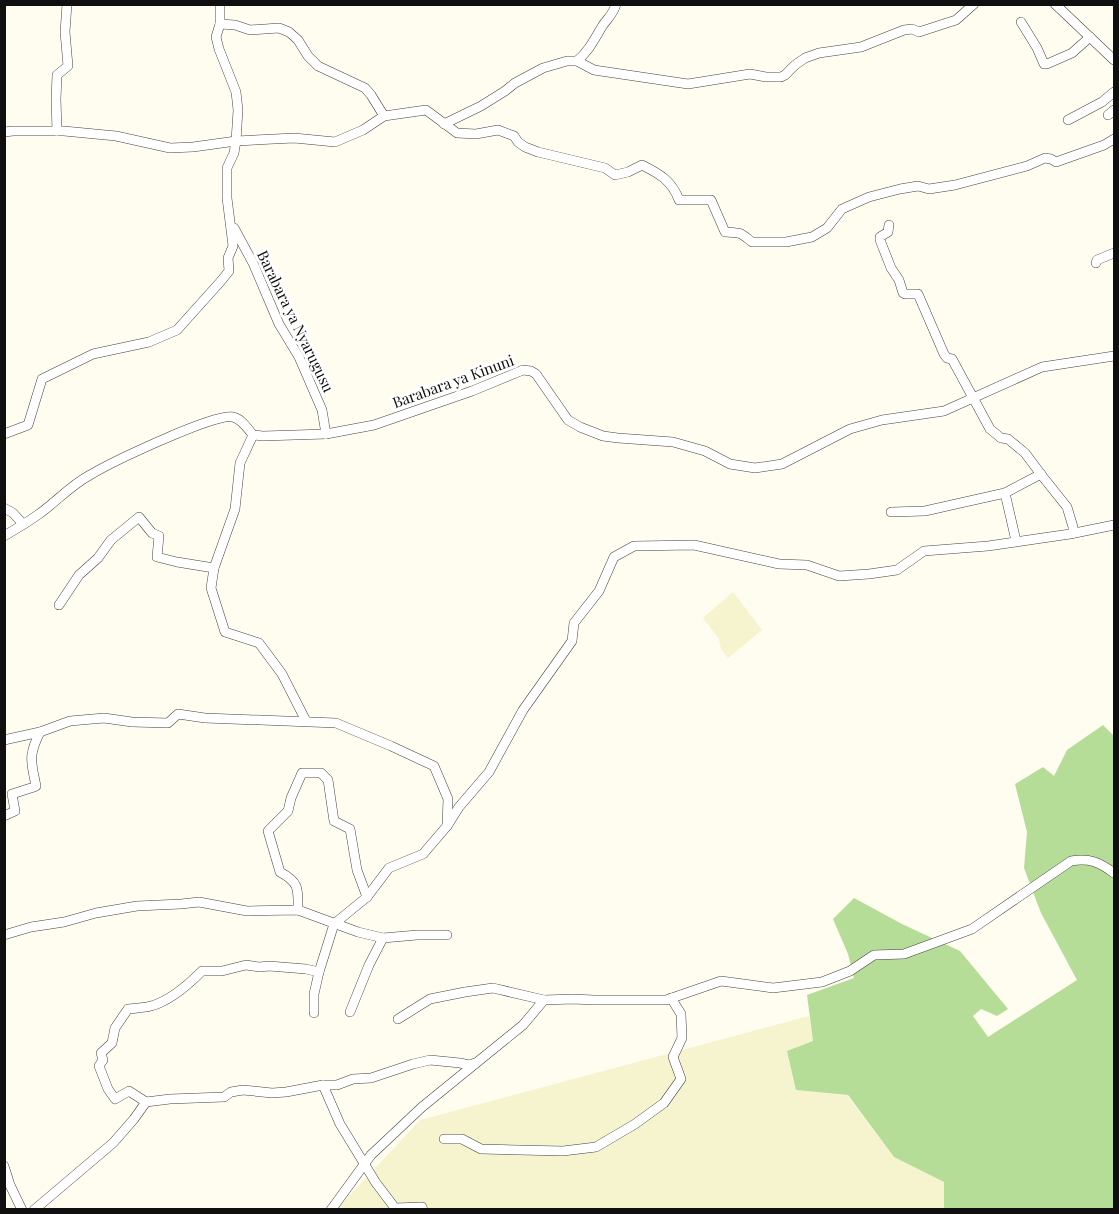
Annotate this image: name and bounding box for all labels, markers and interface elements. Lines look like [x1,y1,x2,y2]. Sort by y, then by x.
street label: Barabara ya Nyarugusu [253,247,339,396]
street label: Barabara ya Kinuni [389,350,517,412]

